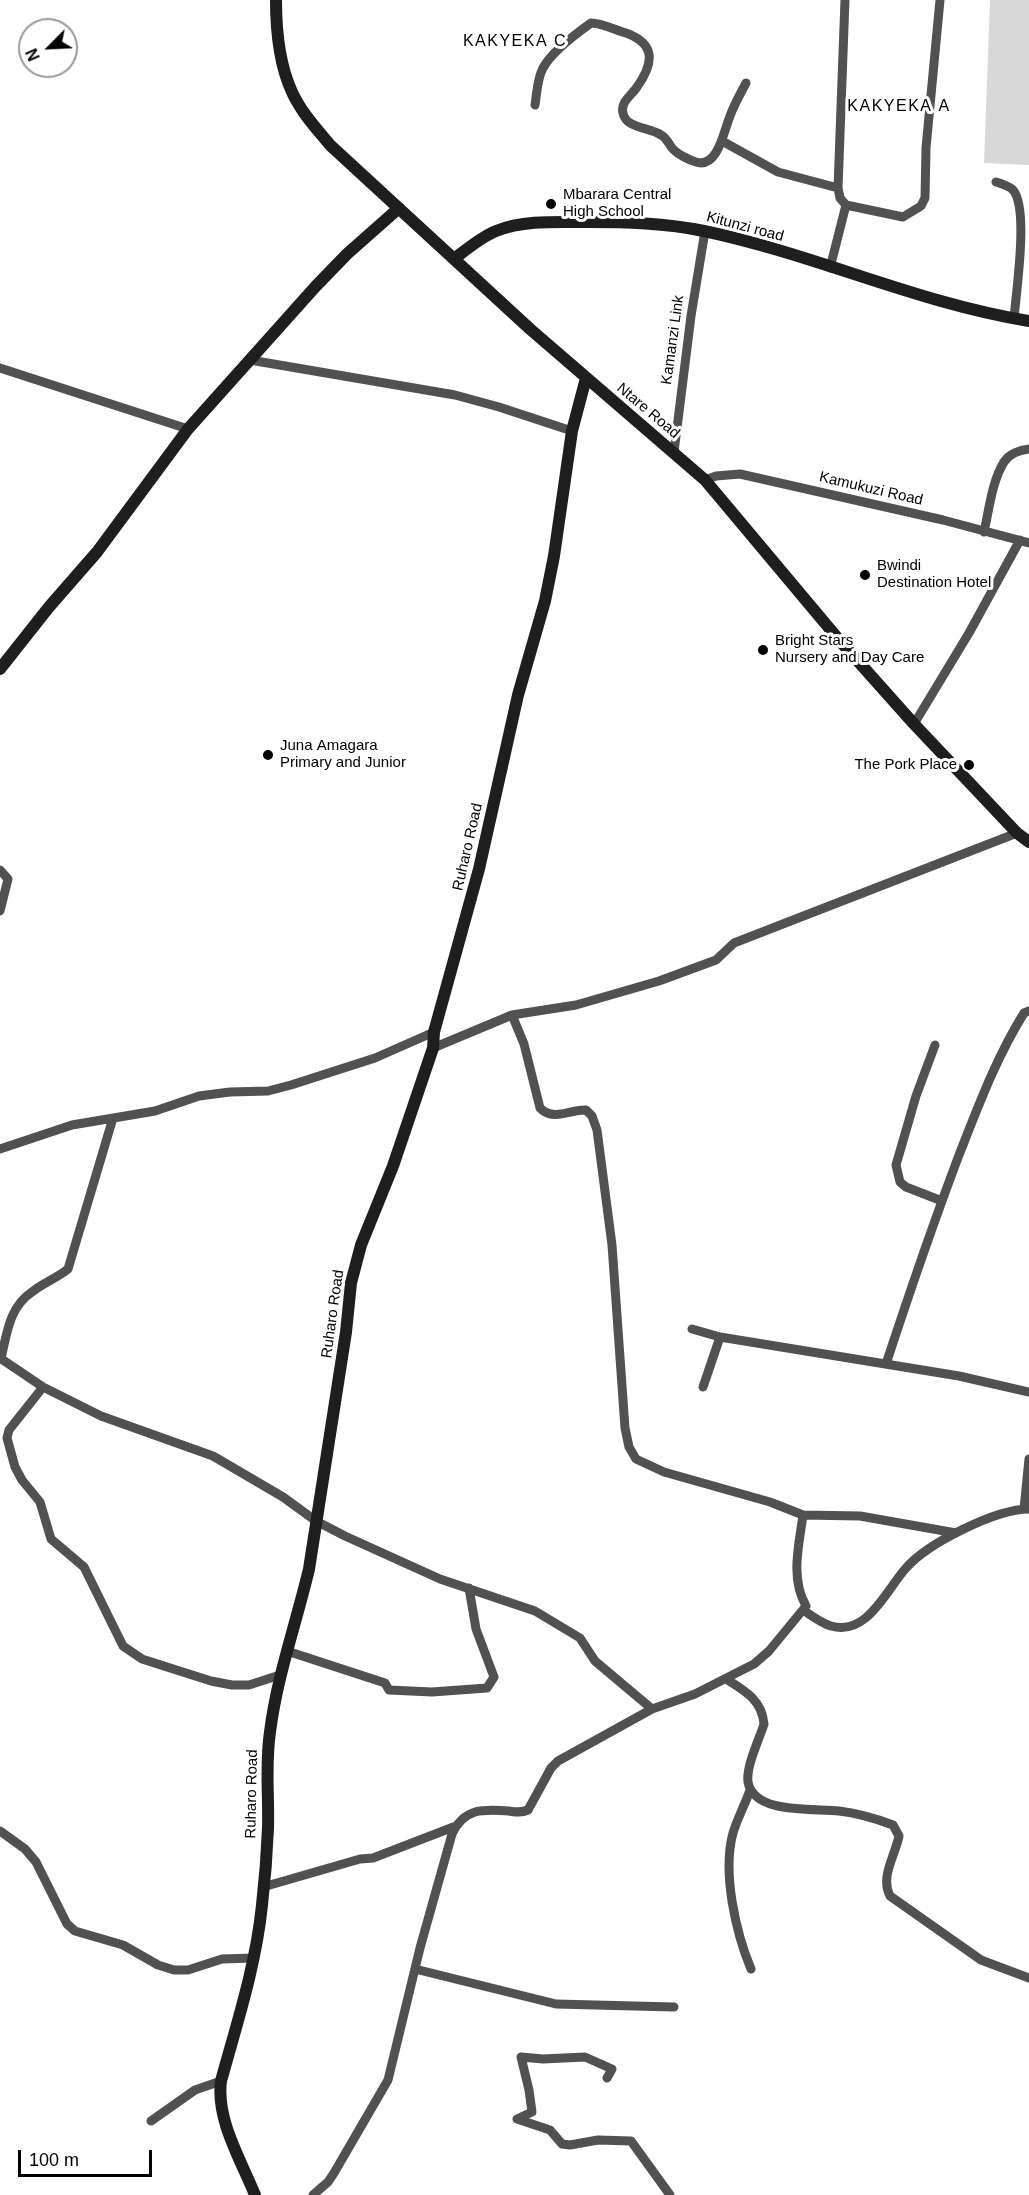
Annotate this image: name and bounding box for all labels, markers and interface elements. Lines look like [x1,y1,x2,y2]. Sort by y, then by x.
north arrow [18,18,78,78]
district label: KAKYEKA C [463,32,567,52]
text: N [23,46,43,63]
district label: KAKYEKA A [847,97,951,117]
place label: Mbarara Central High School [563,186,671,221]
marker: Mbarara Central High School [544,197,558,211]
street label: Kitunzi road [704,208,786,246]
street label: Kamanzi Link [658,294,688,386]
street label: Ntare Road [613,379,683,443]
street label: Kamukuzi Road [817,468,925,510]
place label: Bwindi Destination Hotel [877,557,991,592]
marker: Bwindi Destination Hotel [858,568,872,582]
place label: Bright Stars Nursery and Day Care [775,632,924,667]
marker: Bright Stars Nursery and Day Care [756,643,770,657]
place label: Juna Amagara Primary and Junior [280,737,406,772]
marker: Juna Amagara Primary and Junior [261,748,275,762]
place label: The Pork Place [854,756,957,774]
marker: The Pork Place [962,758,976,772]
street label: Ruharo Road [449,802,487,892]
street label: Ruharo Road [318,1269,348,1359]
street label: Ruharo Road [242,1749,262,1839]
scale bar [21,2138,154,2176]
text: 100 m [29,2150,79,2170]

